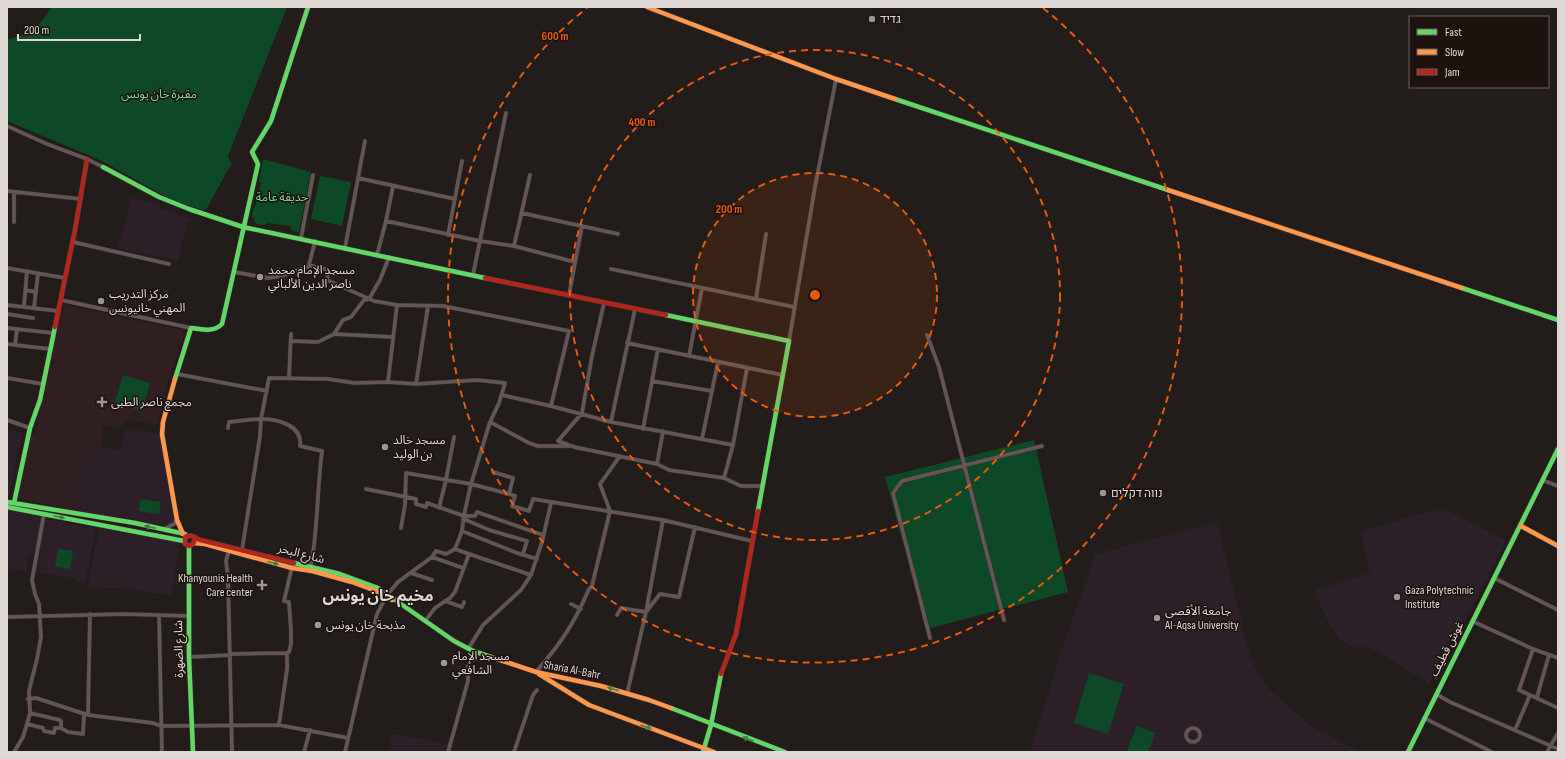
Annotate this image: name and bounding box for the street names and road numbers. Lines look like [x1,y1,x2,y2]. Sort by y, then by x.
street label: شارع البحر [275,541,326,568]
street label: غوش قطيف [1427,619,1467,679]
street label: شارع الضهرة [171,620,188,678]
street label: Sharia Al-Bahr [542,657,602,683]

